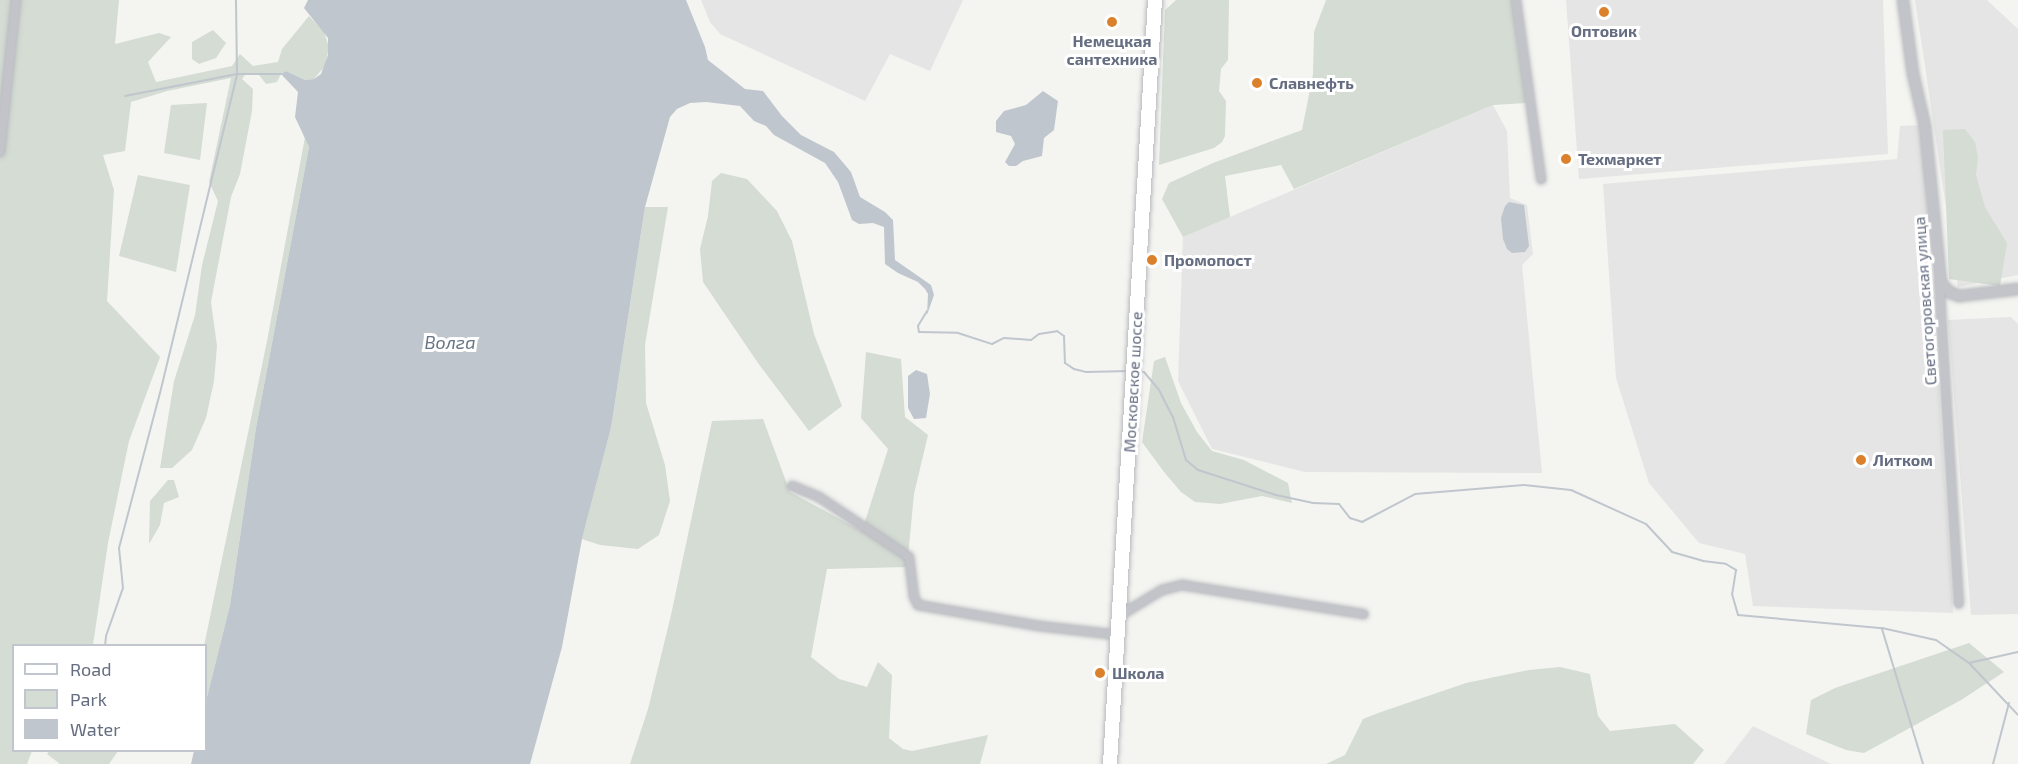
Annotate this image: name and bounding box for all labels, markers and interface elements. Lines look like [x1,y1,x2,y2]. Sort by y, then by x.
marker: Оптовик [1597,5,1611,19]
marker: Немецкая сантехника [1105,15,1119,29]
place label: Оптовик [1571,21,1637,41]
place label: Немецкая сантехника [1067,31,1157,69]
place label: Славнефть [1269,73,1354,93]
marker: Славнефть [1250,76,1264,90]
place label: Техмаркет [1578,149,1661,169]
marker: Техмаркет [1559,152,1573,166]
street label: Светогоровская улица [1910,216,1940,386]
place label: Промопост [1164,250,1252,270]
marker: Промопост [1145,253,1159,267]
street label: Московское шоссе [1120,311,1146,453]
water label: Волга [425,331,475,353]
place label: Литком [1873,450,1933,470]
marker: Литком [1854,453,1868,467]
legend [12,644,207,752]
text: Road [70,658,111,680]
place label: Школа [1112,663,1165,683]
marker: Школа [1093,666,1107,680]
text: Park [70,688,107,710]
text: Water [70,718,120,740]

